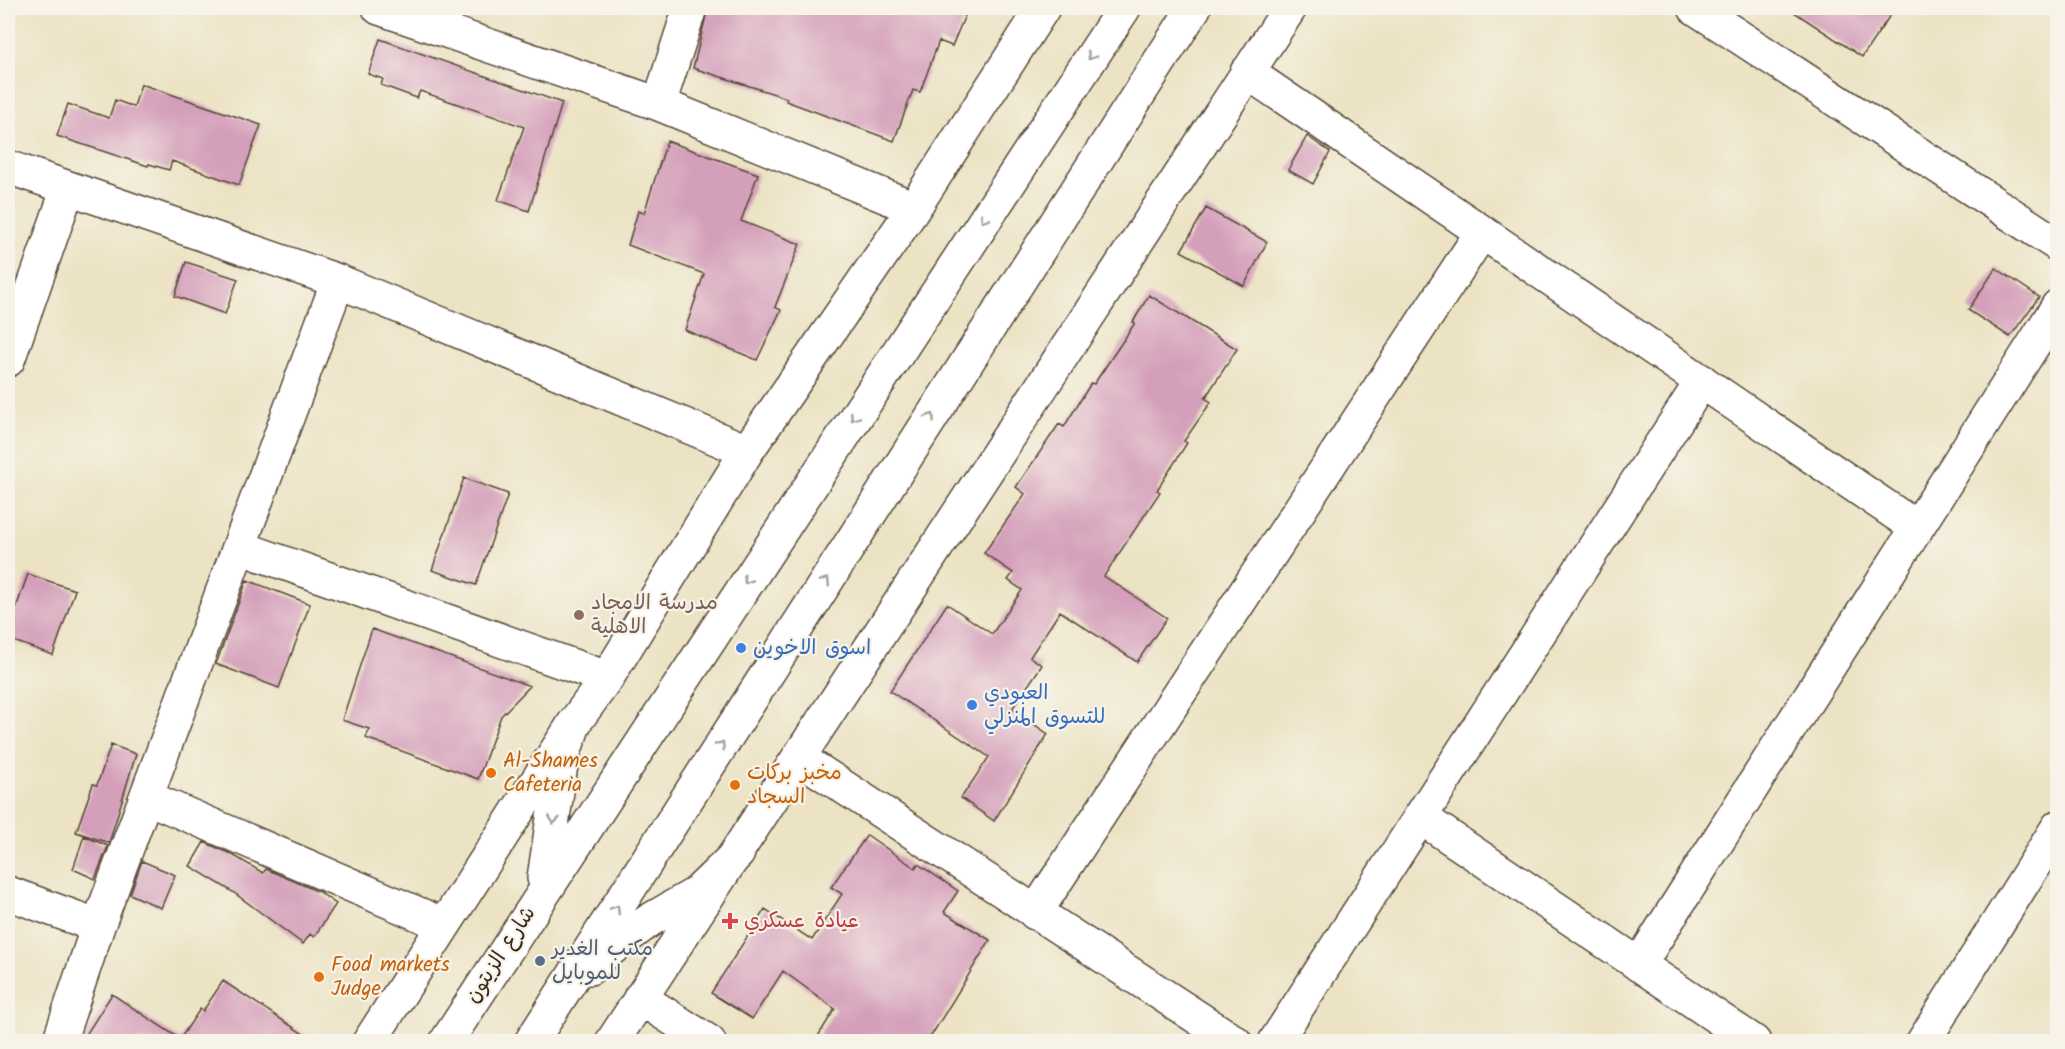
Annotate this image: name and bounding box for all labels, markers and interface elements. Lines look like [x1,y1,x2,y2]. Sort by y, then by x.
one-way arrow [1088,50,1099,61]
one-way arrow [981,213,992,224]
one-way arrow [850,411,861,422]
one-way arrow [924,413,936,423]
one-way arrow [743,574,754,585]
one-way arrow [819,577,831,587]
place label: مدرسة الامجاد الاهلية [591,587,718,644]
marker: مدرسة الامجاد الاهلية [572,608,586,622]
place label: اسوق الاخوين [753,632,871,665]
marker: اسوق الاخوين [734,641,748,655]
place label: العبودي للتسوق المنزلي [984,677,1105,735]
marker: العبودي للتسوق المنزلي [965,698,979,712]
one-way arrow [714,741,725,752]
place label: Al-Shames Cafeteria [503,745,598,802]
place label: مخبز بركات السجاد [747,757,842,814]
marker: Al-Shames Cafeteria [484,766,498,780]
marker: مخبز بركات السجاد [728,778,742,792]
one-way arrow [549,815,561,825]
street label: شارع الزيتون [457,900,545,1010]
one-way arrow [608,905,620,915]
place label: عيادة عسكري [744,905,859,938]
marker: عيادة عسكري [721,912,739,930]
place label: مكتب الغدير للموبايل [550,933,653,990]
place label: Food markets Judge [331,949,450,1006]
marker: مكتب الغدير للموبايل [533,954,547,968]
marker: Food markets Judge [312,970,326,984]

